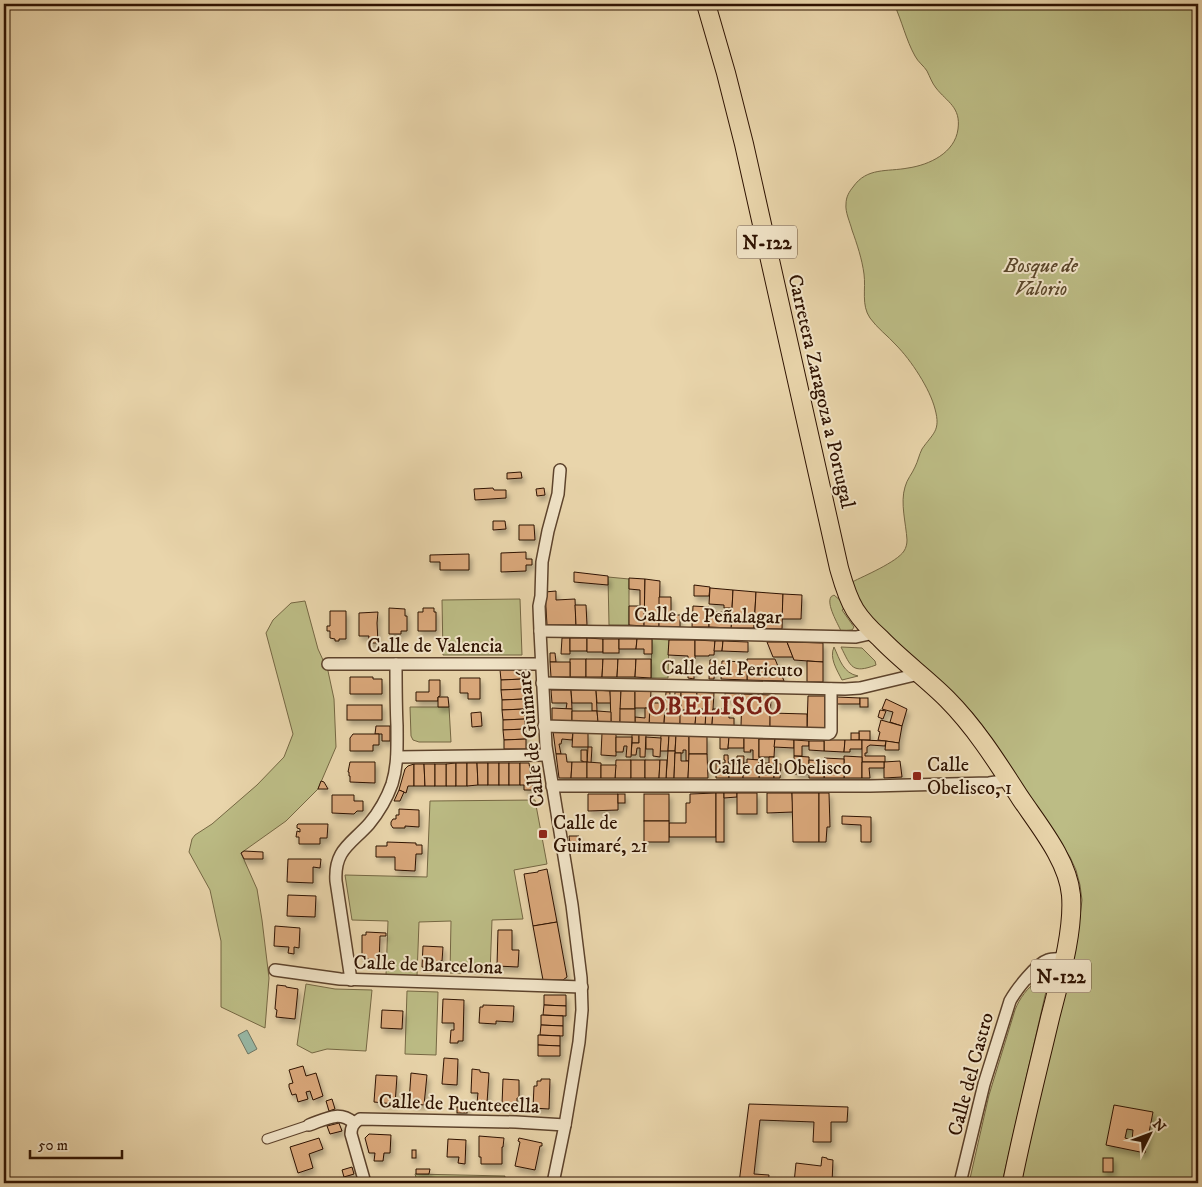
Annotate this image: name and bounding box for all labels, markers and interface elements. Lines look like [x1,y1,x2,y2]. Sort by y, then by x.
road number: N-122 [737,226,797,258]
park label: Bosque de Valorio [1003,254,1079,302]
street label: Carretera Zaragoza a Portugal [781,272,860,511]
street label: Calle de Peñalagar [634,603,783,630]
street label: Calle de Valencia [367,634,503,659]
street label: Calle del Pericuto [661,656,803,683]
street label: Calle de Guimaré [512,669,551,808]
district label: OBELISCO [648,691,782,722]
place label: Calle Obelisco, 1 [927,753,1012,801]
street label: Calle del Obelisco [709,756,851,781]
marker: Calle Obelisco, 1 [911,770,923,782]
place label: Calle de Guimaré, 21 [553,811,648,859]
marker: Calle de Guimaré, 21 [537,828,549,840]
street label: Calle de Barcelona [353,950,503,981]
road number: N-122 [1031,959,1091,992]
street label: Calle del Castro [943,1010,1000,1139]
street label: Calle de Puentecella [378,1089,540,1120]
north arrow [1124,1110,1174,1160]
text: N [1148,1116,1170,1137]
scale bar [30,1127,122,1159]
text: 50 m [38,1136,68,1155]

